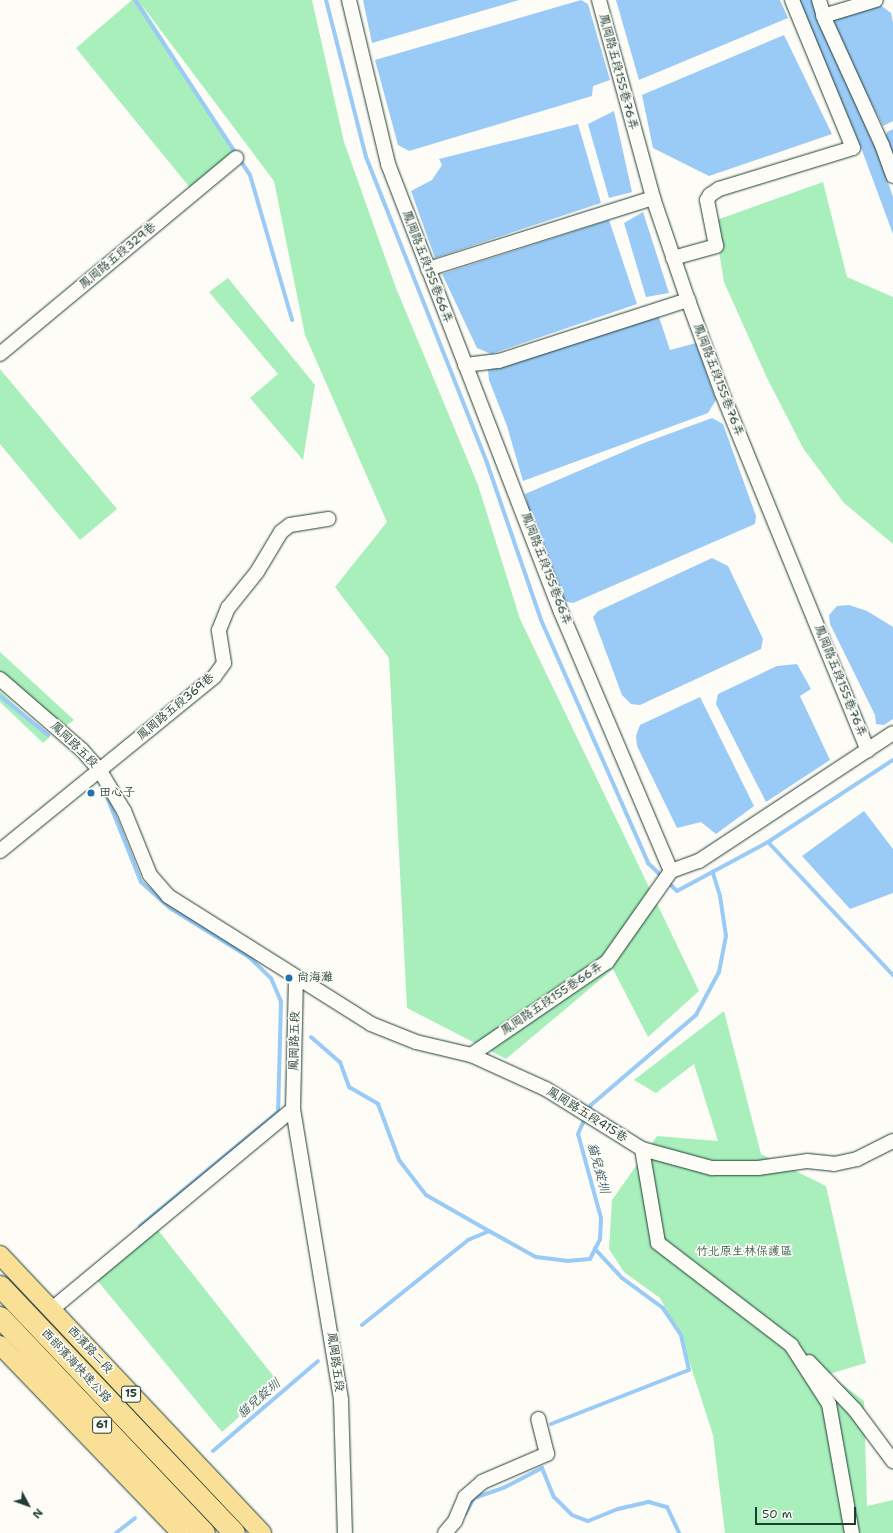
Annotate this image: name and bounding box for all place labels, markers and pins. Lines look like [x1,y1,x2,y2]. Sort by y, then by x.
place label: 田心子 [99,786,135,800]
marker: 田心子 [86,788,96,798]
place label: 尚海灘 [297,971,333,985]
marker: 尚海灘 [284,973,294,983]

